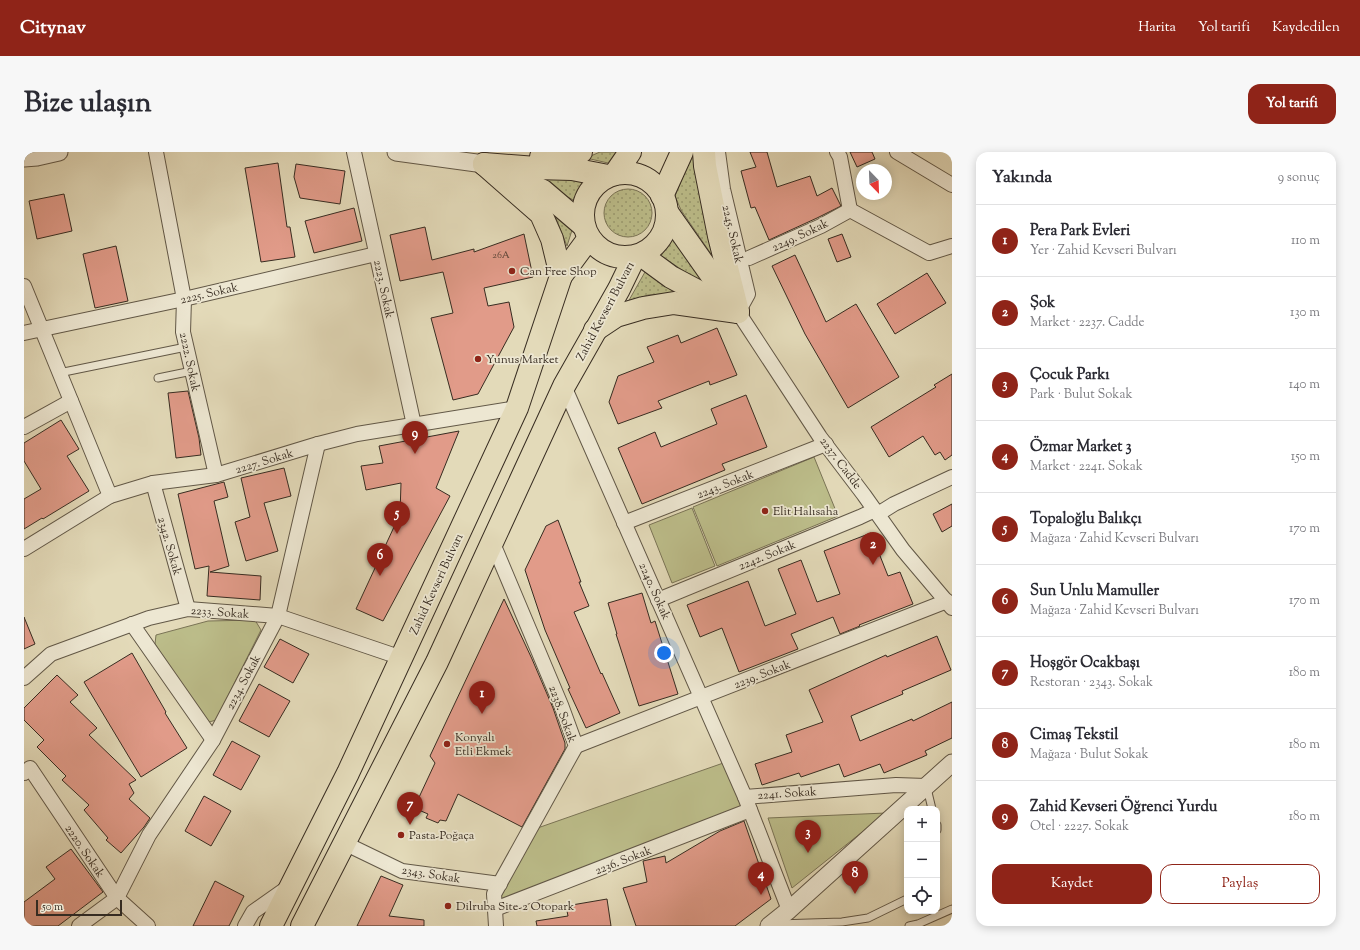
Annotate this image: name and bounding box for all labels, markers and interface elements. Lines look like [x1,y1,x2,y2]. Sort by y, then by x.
text: Citynav [20,15,86,42]
text: Harita [1138,18,1176,38]
text: Yol tarifi [1198,18,1250,38]
text: Kaydedilen [1272,18,1340,38]
text: Bize ulaşın [24,84,152,124]
button: Yol tarifi [1248,84,1336,124]
north arrow [856,164,892,200]
text: Yakında [992,166,1052,190]
text: 9 sonuç [1278,169,1320,187]
street label: 2245. Sokak [717,203,748,266]
street label: 2249. Sokak [769,215,832,257]
text: Pera Park Evleri [1030,221,1130,242]
text: 1 [1003,232,1007,250]
text: 110 m [1291,232,1320,250]
text: Yer · Zahid Kevseri Bulvarı [1030,242,1177,260]
house number: 26A [492,248,510,263]
street label: 2223. Sokak [368,258,398,321]
street label: Zahid Kevseri Bulvarı [572,258,640,364]
place label: Can Free Shop [520,263,597,281]
marker: Can Free Shop [507,266,517,276]
street label: 2225. Sokak [179,278,240,309]
text: Şok [1030,293,1055,314]
text: 2 [1002,304,1008,322]
text: 130 m [1290,304,1320,322]
text: Market · 2237. Cadde [1030,314,1145,332]
street label: 2222. Sokak [174,331,204,394]
place label: Yunus Market [486,351,559,369]
marker: Yunus Market [473,354,483,364]
text: Çocuk Parkı [1030,365,1110,386]
text: 3 [1002,376,1008,394]
text: 140 m [1289,376,1320,394]
text: Park · Bulut Sokak [1030,386,1133,404]
pin: 9 [402,421,428,454]
street label: 2237. Cadde [815,434,866,494]
text: Özmar Market 3 [1030,437,1132,458]
street label: 2227. Sokak [233,444,296,479]
text: 4 [1002,448,1008,466]
text: 150 m [1291,448,1320,466]
text: Market · 2241. Sokak [1030,458,1143,476]
street label: 2243. Sokak [694,466,757,504]
pin: 5 [384,501,410,534]
place label: Elit Halısaha [773,503,839,521]
marker: Elit Halısaha [760,506,770,516]
text: Topaloğlu Balıkçı [1030,509,1142,530]
street label: 2342. Sokak [152,515,186,578]
text: 5 [1003,520,1007,538]
text: 170 m [1289,520,1320,538]
street label: Zahid Kevseri Bulvarı [406,530,469,638]
text: Mağaza · Zahid Kevseri Bulvarı [1030,530,1199,548]
pin: 2 [860,532,886,565]
street label: 2242. Sokak [736,536,799,576]
pin: 6 [367,543,393,576]
street label: 2240. Sokak [633,560,675,623]
text: Sun Unlu Mamuller [1030,581,1159,602]
text: 6 [1002,592,1008,610]
text: 170 m [1289,592,1320,610]
street label: 2233. Sokak [190,602,250,624]
text: Mağaza · Zahid Kevseri Bulvarı [1030,602,1199,620]
your location [654,643,674,663]
street label: 2234. Sokak [222,651,266,713]
text: Hoşgör Ocakbaşı [1030,653,1140,674]
street label: 2239. Sokak [731,656,794,694]
text: 7 [1002,664,1008,682]
text: 180 m [1289,664,1320,682]
text: Restoran · 2343. Sokak [1030,674,1153,692]
pin: 1 [469,681,495,714]
street label: 2238. Sokak [543,683,581,746]
text: Cimaş Tekstil [1030,725,1118,746]
place label: Konyalı Etli Ekmek [455,729,512,761]
text: 8 [1002,736,1008,754]
text: 180 m [1289,736,1320,754]
marker: Konyalı Etli Ekmek [442,739,452,749]
text: Mağaza · Bulut Sokak [1030,746,1149,764]
street label: 2241. Sokak [757,783,818,805]
pin: 7 [397,792,423,825]
text: Zahid Kevseri Öğrenci Yurdu [1030,797,1217,818]
map controls [904,806,940,914]
button: + [904,806,940,842]
text: 9 [1002,808,1008,826]
text: 180 m [1289,808,1320,826]
text: Otel · 2227. Sokak [1030,818,1129,836]
pin: 3 [795,820,821,853]
street label: 2220. Sokak [60,821,109,882]
place label: Pasta-Poğaça [409,827,475,845]
marker: Pasta-Poğaça [396,830,406,840]
street label: 2236. Sokak [592,842,655,880]
button: − [904,842,940,878]
street label: 2343. Sokak [400,861,462,889]
pin: 8 [842,861,868,894]
pin: 4 [748,862,774,895]
button: Kaydet [992,864,1152,904]
button: Paylaş [1160,864,1320,904]
button: locate [904,878,940,914]
scale bar [36,898,122,917]
place label: Dilruba Site-2 Otopark [456,898,575,916]
text: 50 m [42,899,63,915]
marker: Dilruba Site-2 Otopark [443,901,453,911]

